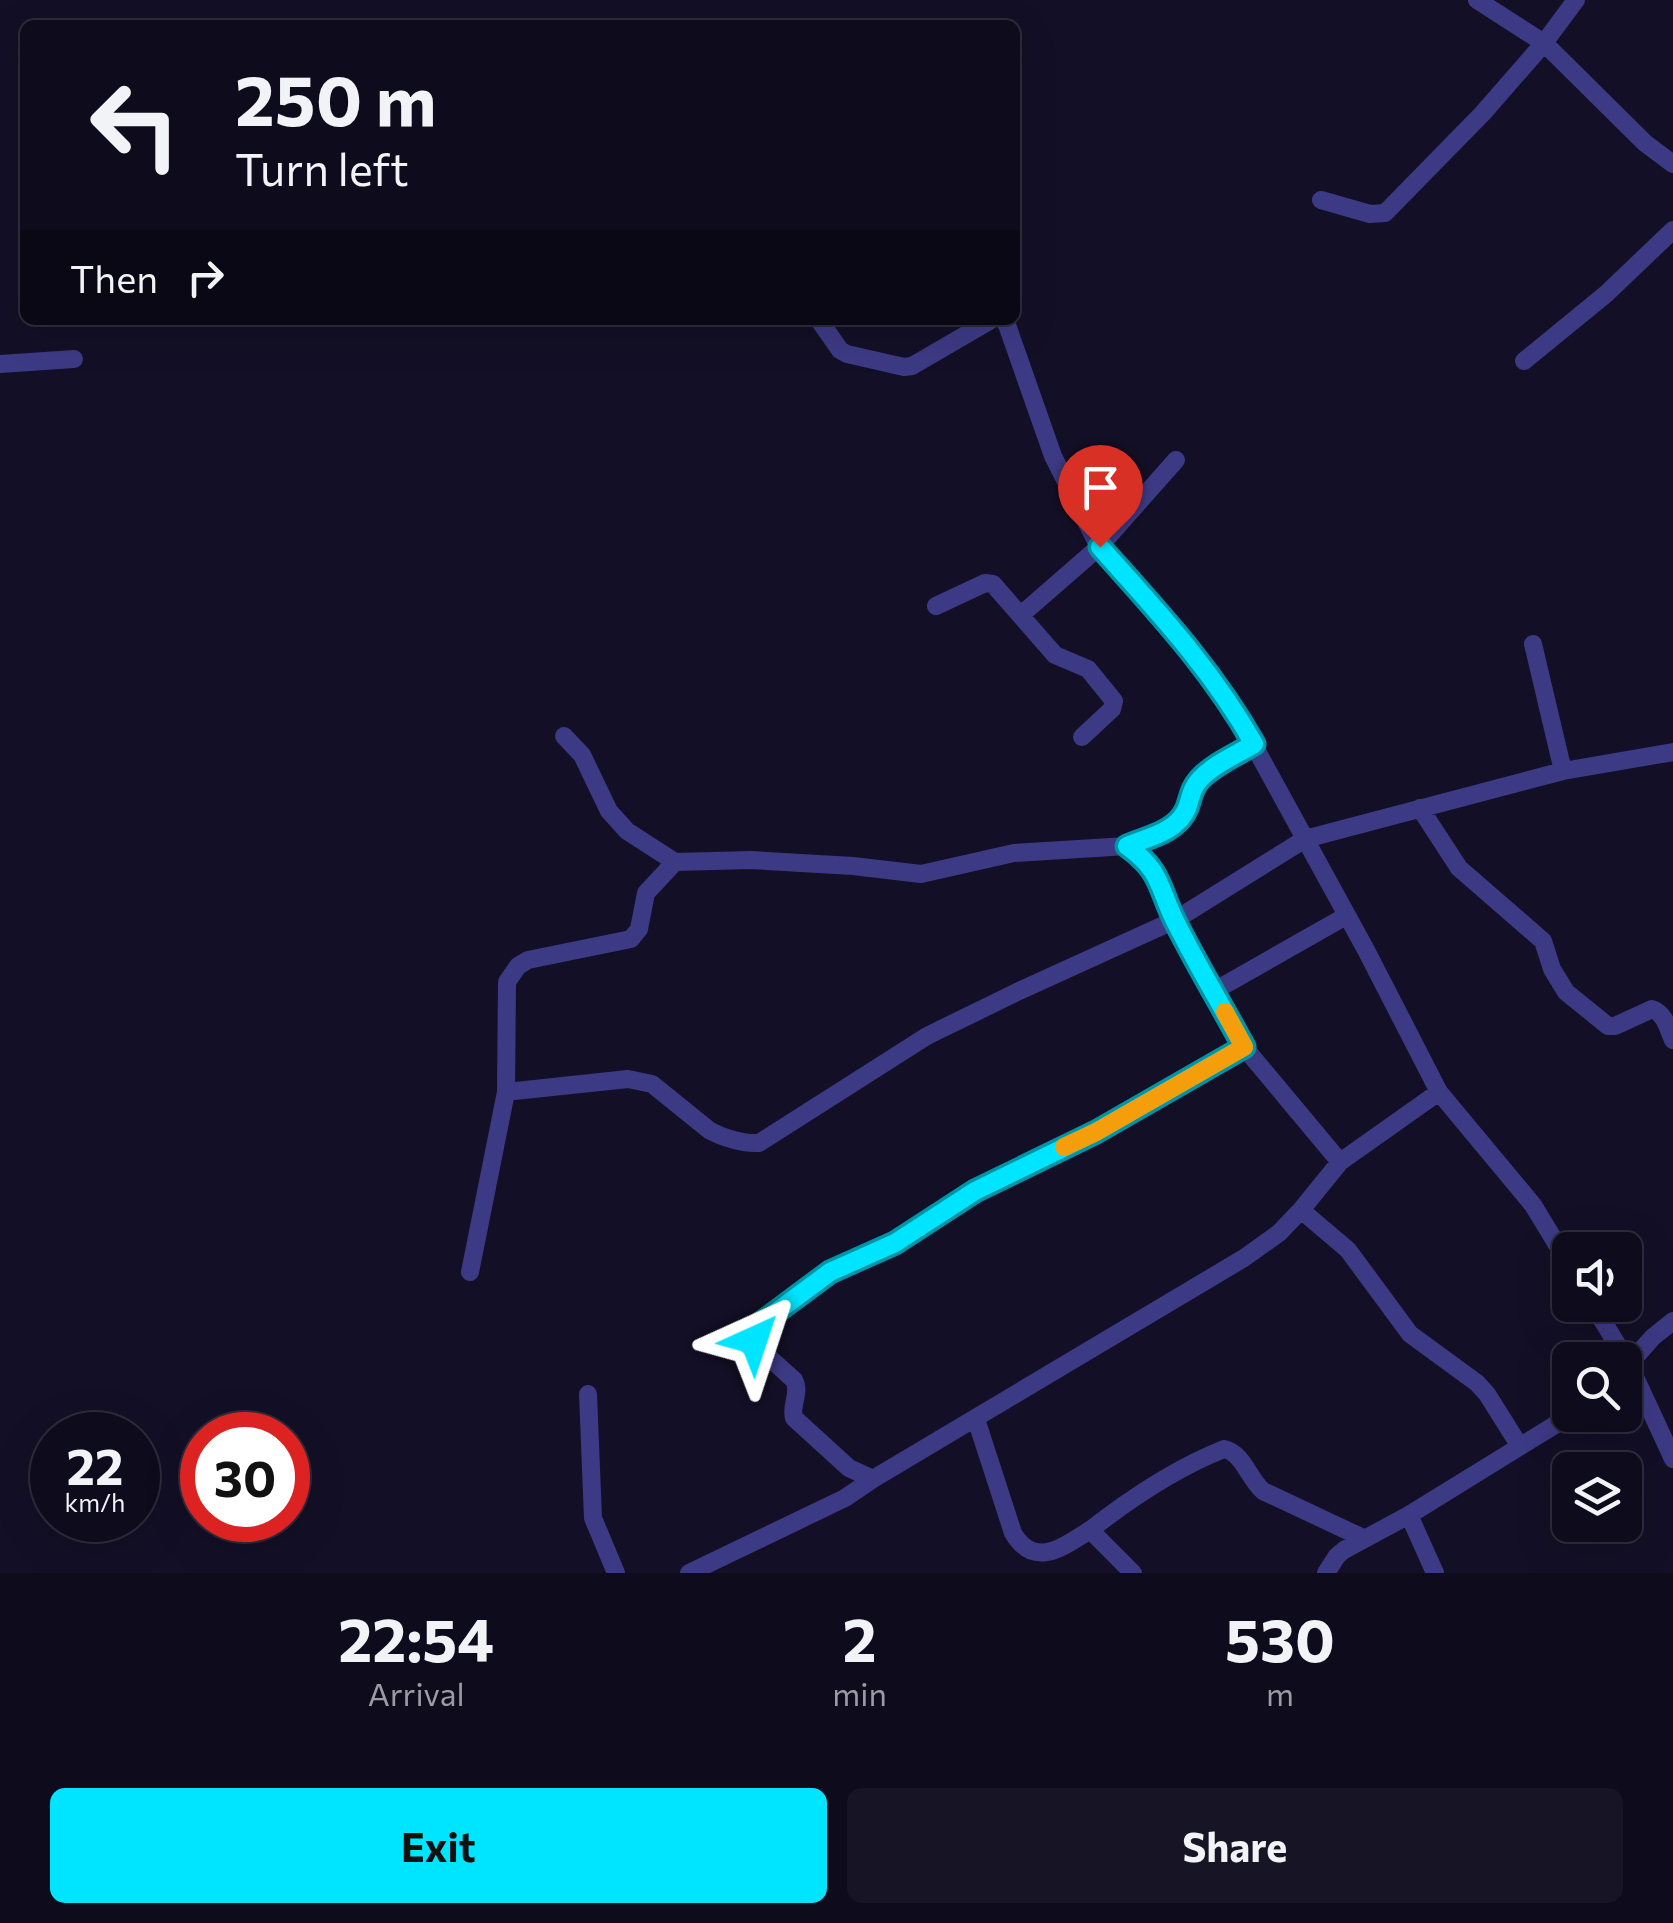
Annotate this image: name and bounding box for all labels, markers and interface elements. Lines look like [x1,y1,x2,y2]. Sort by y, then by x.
text: 250 m [235,55,437,140]
icon: left [70,60,200,190]
text: Turn left [235,140,409,195]
icon: right [178,250,233,305]
text: Then [70,254,158,301]
pin [1058,445,1143,548]
icon: arrive [1073,460,1128,515]
map controls [1552,1232,1642,1542]
button: sound [1552,1232,1642,1322]
position arrow [702,1288,806,1392]
button: search [1552,1342,1642,1432]
speed limit sign: 30 [180,1412,310,1542]
text: 22 [67,1434,123,1495]
button: layers [1552,1452,1642,1542]
text: km/h [65,1487,125,1517]
text: 22:54 [338,1601,494,1674]
text: 2 [843,1601,877,1674]
text: 530 [1225,1601,1335,1674]
text: Arrival [368,1673,465,1713]
text: min [832,1673,887,1713]
text: m [1266,1673,1294,1713]
button: Exit [50,1788,827,1903]
button: Share [847,1788,1623,1903]

